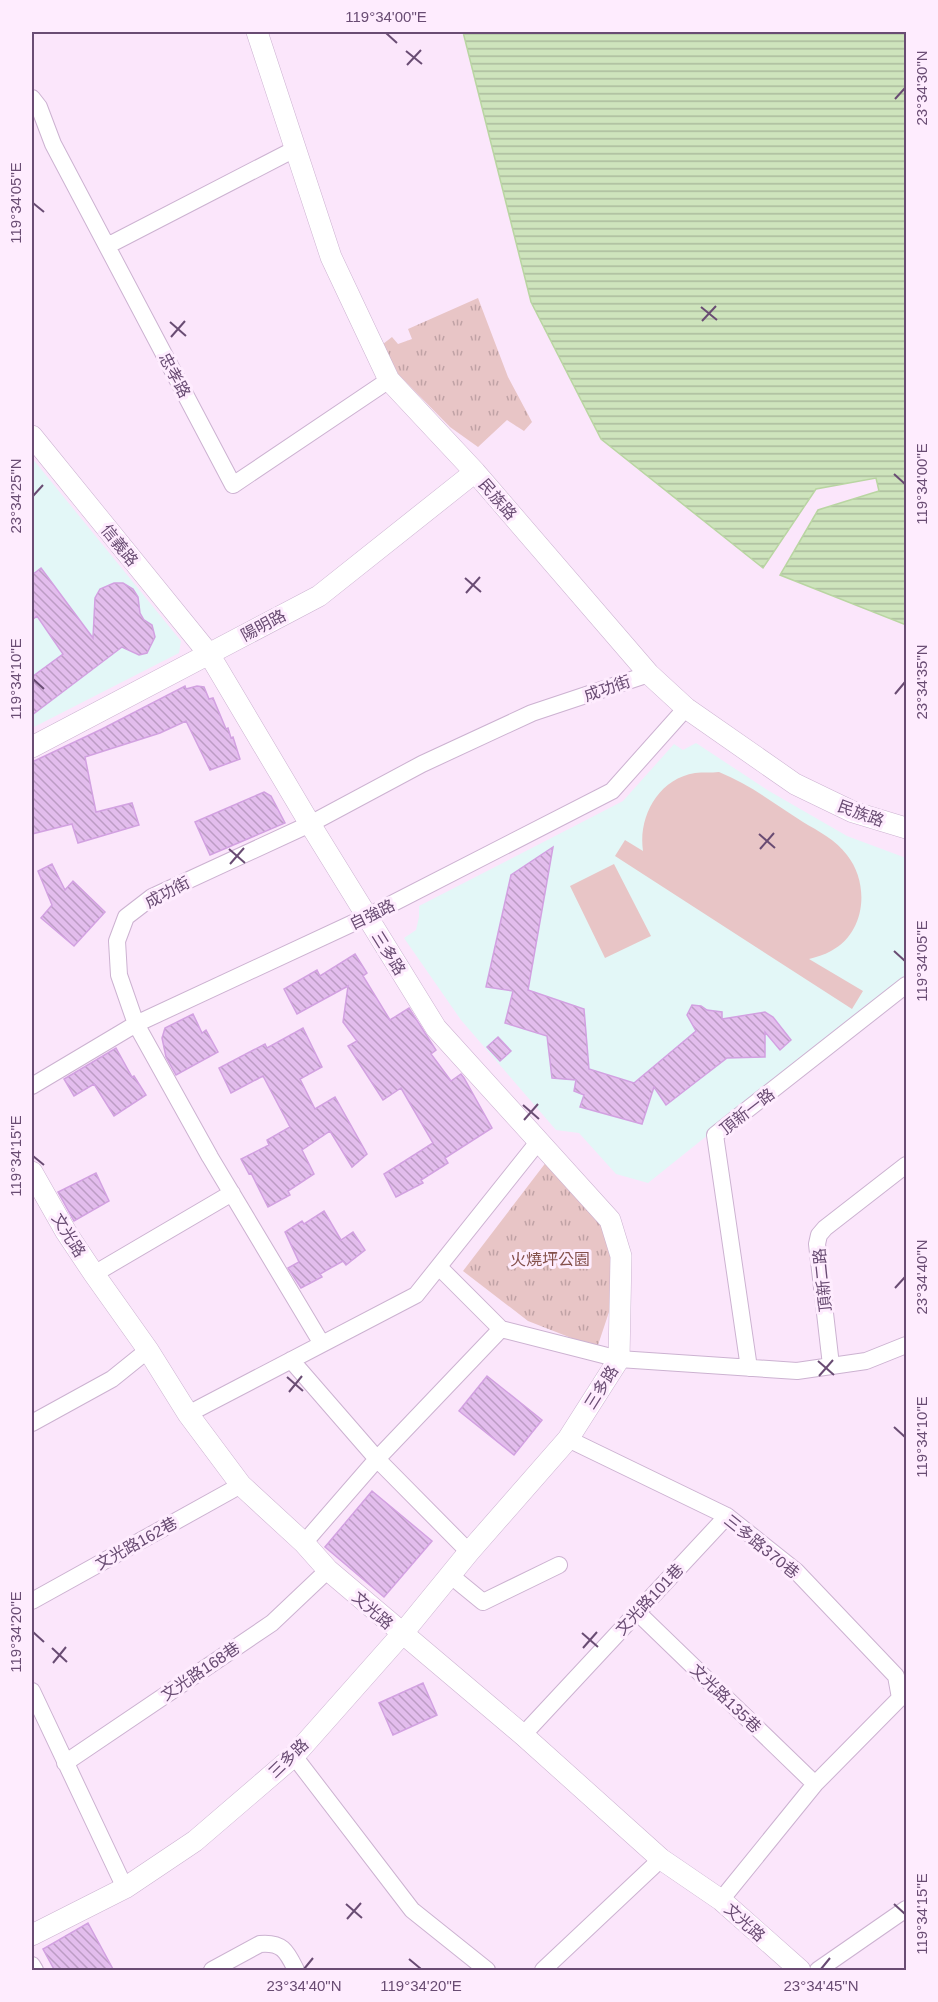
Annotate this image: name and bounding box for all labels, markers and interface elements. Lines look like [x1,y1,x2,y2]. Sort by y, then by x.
text: 119°34'00"E [345,8,427,25]
text: 23°34'30"N [913,50,930,126]
text: 119°34'05"E [7,162,24,244]
street label: 忠孝路 [156,350,193,400]
text: 119°34'00"E [913,443,930,525]
text: 23°34'25"N [7,458,24,534]
street label: 民族路 [475,476,520,523]
street label: 信義路 [98,521,141,569]
street label: 陽明路 [238,607,288,644]
text: 119°34'10"E [7,638,24,720]
text: 23°34'35"N [913,644,930,720]
street label: 成功街 [582,673,633,704]
street label: 民族路 [835,797,886,830]
street label: 成功街 [142,874,192,911]
street label: 自強路 [347,896,398,933]
text: 119°34'05"E [913,920,930,1002]
street label: 三多路 [369,928,409,978]
street label: 頂新一路 [717,1085,778,1138]
text: 119°34'15"E [7,1115,24,1197]
street label: 文光路 [49,1210,89,1260]
text: 23°34'40"N [913,1239,930,1315]
street label: 頂新二路 [811,1247,834,1313]
park label: 火燒坪公園 [510,1251,590,1268]
street label: 三多路 [581,1362,621,1412]
text: 119°34'10"E [913,1396,930,1478]
street label: 三多路370巷 [721,1511,802,1582]
street label: 文光路162巷 [92,1514,180,1573]
street label: 文光路101巷 [612,1560,687,1638]
street label: 文光路 [349,1588,396,1633]
text: 119°34'20"E [7,1591,24,1673]
street label: 文光路168巷 [158,1639,243,1704]
street label: 文光路135巷 [687,1661,764,1736]
street label: 三多路 [265,1736,312,1781]
text: 119°34'15"E [913,1873,930,1955]
street label: 文光路 [721,1900,768,1945]
text: 23°34'40"N [266,1977,342,1994]
text: 119°34'20"E [380,1977,462,1994]
text: 23°34'45"N [783,1977,859,1994]

